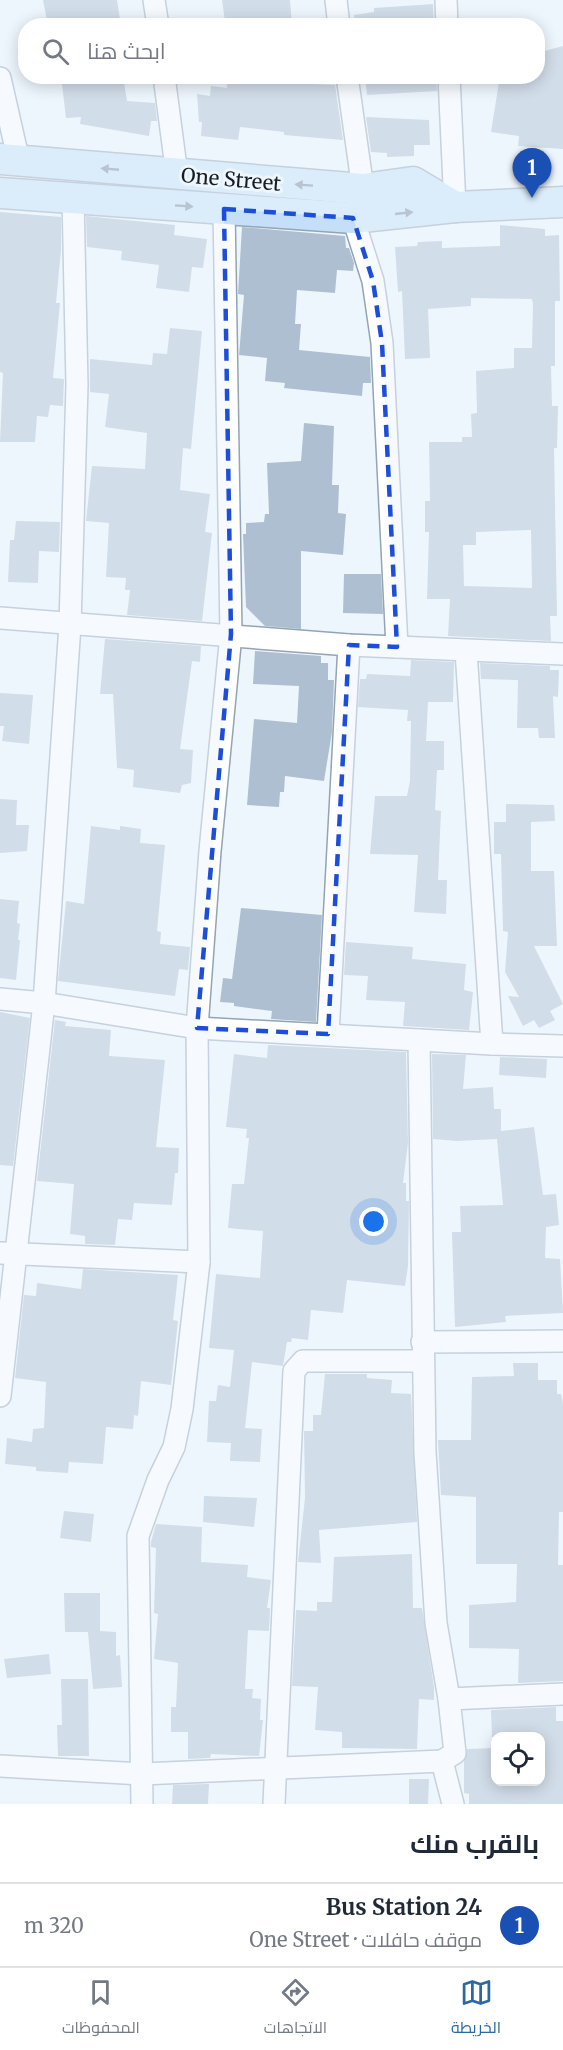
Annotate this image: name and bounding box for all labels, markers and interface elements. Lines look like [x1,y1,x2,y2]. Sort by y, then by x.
search box [18,18,545,84]
icon: search [39,35,72,68]
text: ابحث هنا [87,37,166,65]
pin: 1 [512,148,552,198]
street label: One Street [180,162,282,196]
one-way arrow [100,164,119,174]
one-way arrow [295,180,314,190]
one-way arrow [175,201,194,210]
one-way arrow [394,208,413,218]
your location [359,1207,388,1236]
map controls [491,1732,545,1786]
button: locate [491,1732,545,1786]
text: بالقرب منك [410,1827,539,1860]
text: 24 Bus Station [326,1893,482,1921]
text: 320 m [24,1913,84,1938]
text: 1 [515,1913,524,1938]
text: موقف حافلات · One Street [249,1927,482,1952]
tab: المحفوظات [62,1976,140,2042]
tab: الاتجاهات [264,1976,327,2042]
tab: الخريطة [451,1976,501,2042]

